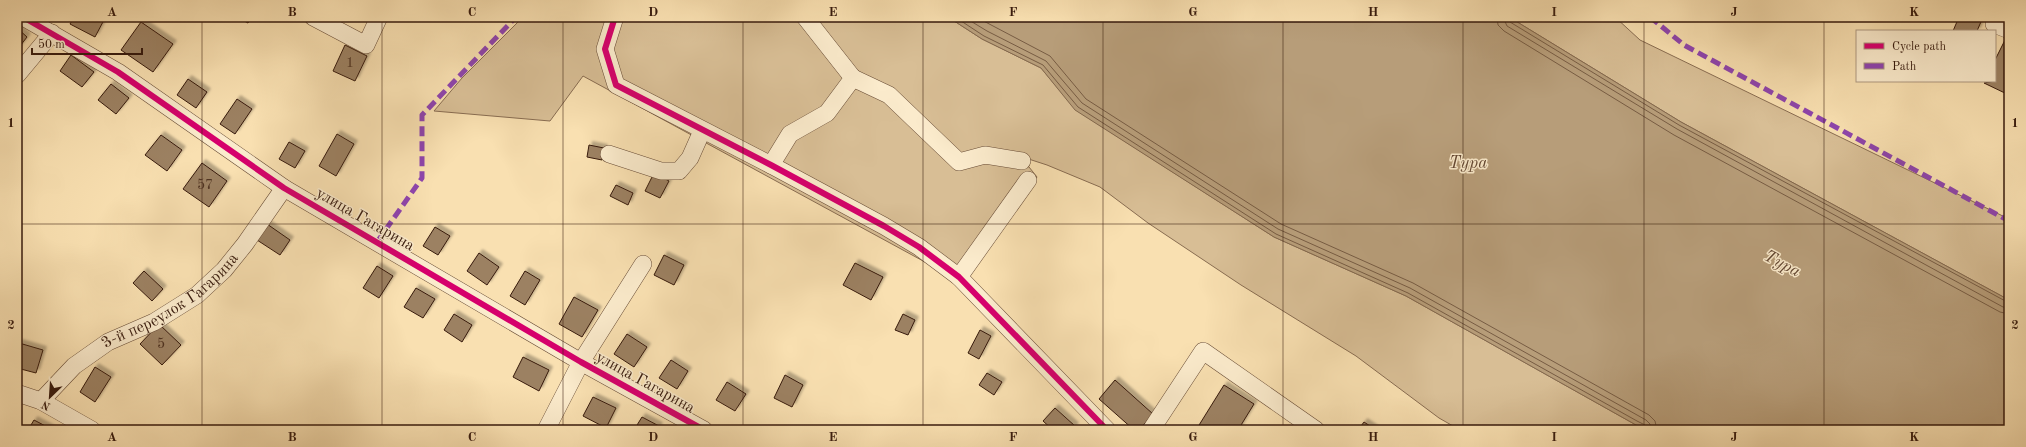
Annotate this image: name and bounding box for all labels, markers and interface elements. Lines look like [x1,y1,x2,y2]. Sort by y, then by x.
text: A [107,6,117,19]
text: B [287,6,297,19]
text: C [468,6,476,19]
text: D [648,6,658,19]
text: E [829,6,838,19]
text: F [1009,6,1018,19]
text: G [1188,6,1198,19]
text: H [1368,6,1379,19]
text: I [1551,6,1557,19]
text: J [1730,6,1738,19]
text: K [1909,6,1919,19]
scale bar [32,30,142,56]
legend [1856,30,1996,82]
text: 50 m [38,38,65,51]
text: Cycle path [1892,41,1947,53]
house number: 1 [346,56,354,70]
text: Path [1892,61,1917,73]
text: 1 [7,117,15,130]
text: 1 [2011,117,2019,130]
water label: Тура [1449,155,1487,172]
house number: 57 [197,178,213,192]
street label: улица Гагарина [313,185,417,255]
water label: Тура [1761,247,1803,281]
street label: 3-й переулок Гагарина [99,251,242,352]
text: 2 [7,319,15,332]
text: 2 [2011,319,2019,332]
house number: 5 [157,337,165,351]
street label: улица Гагарина [593,349,697,417]
north arrow [30,377,70,417]
text: N [40,398,53,411]
text: A [107,431,117,444]
text: B [287,431,297,444]
text: C [468,431,476,444]
text: D [648,431,658,444]
text: E [829,431,838,444]
text: F [1009,431,1018,444]
text: G [1188,431,1198,444]
text: H [1368,431,1379,444]
text: I [1551,431,1557,444]
text: J [1730,431,1738,444]
text: K [1909,431,1919,444]

